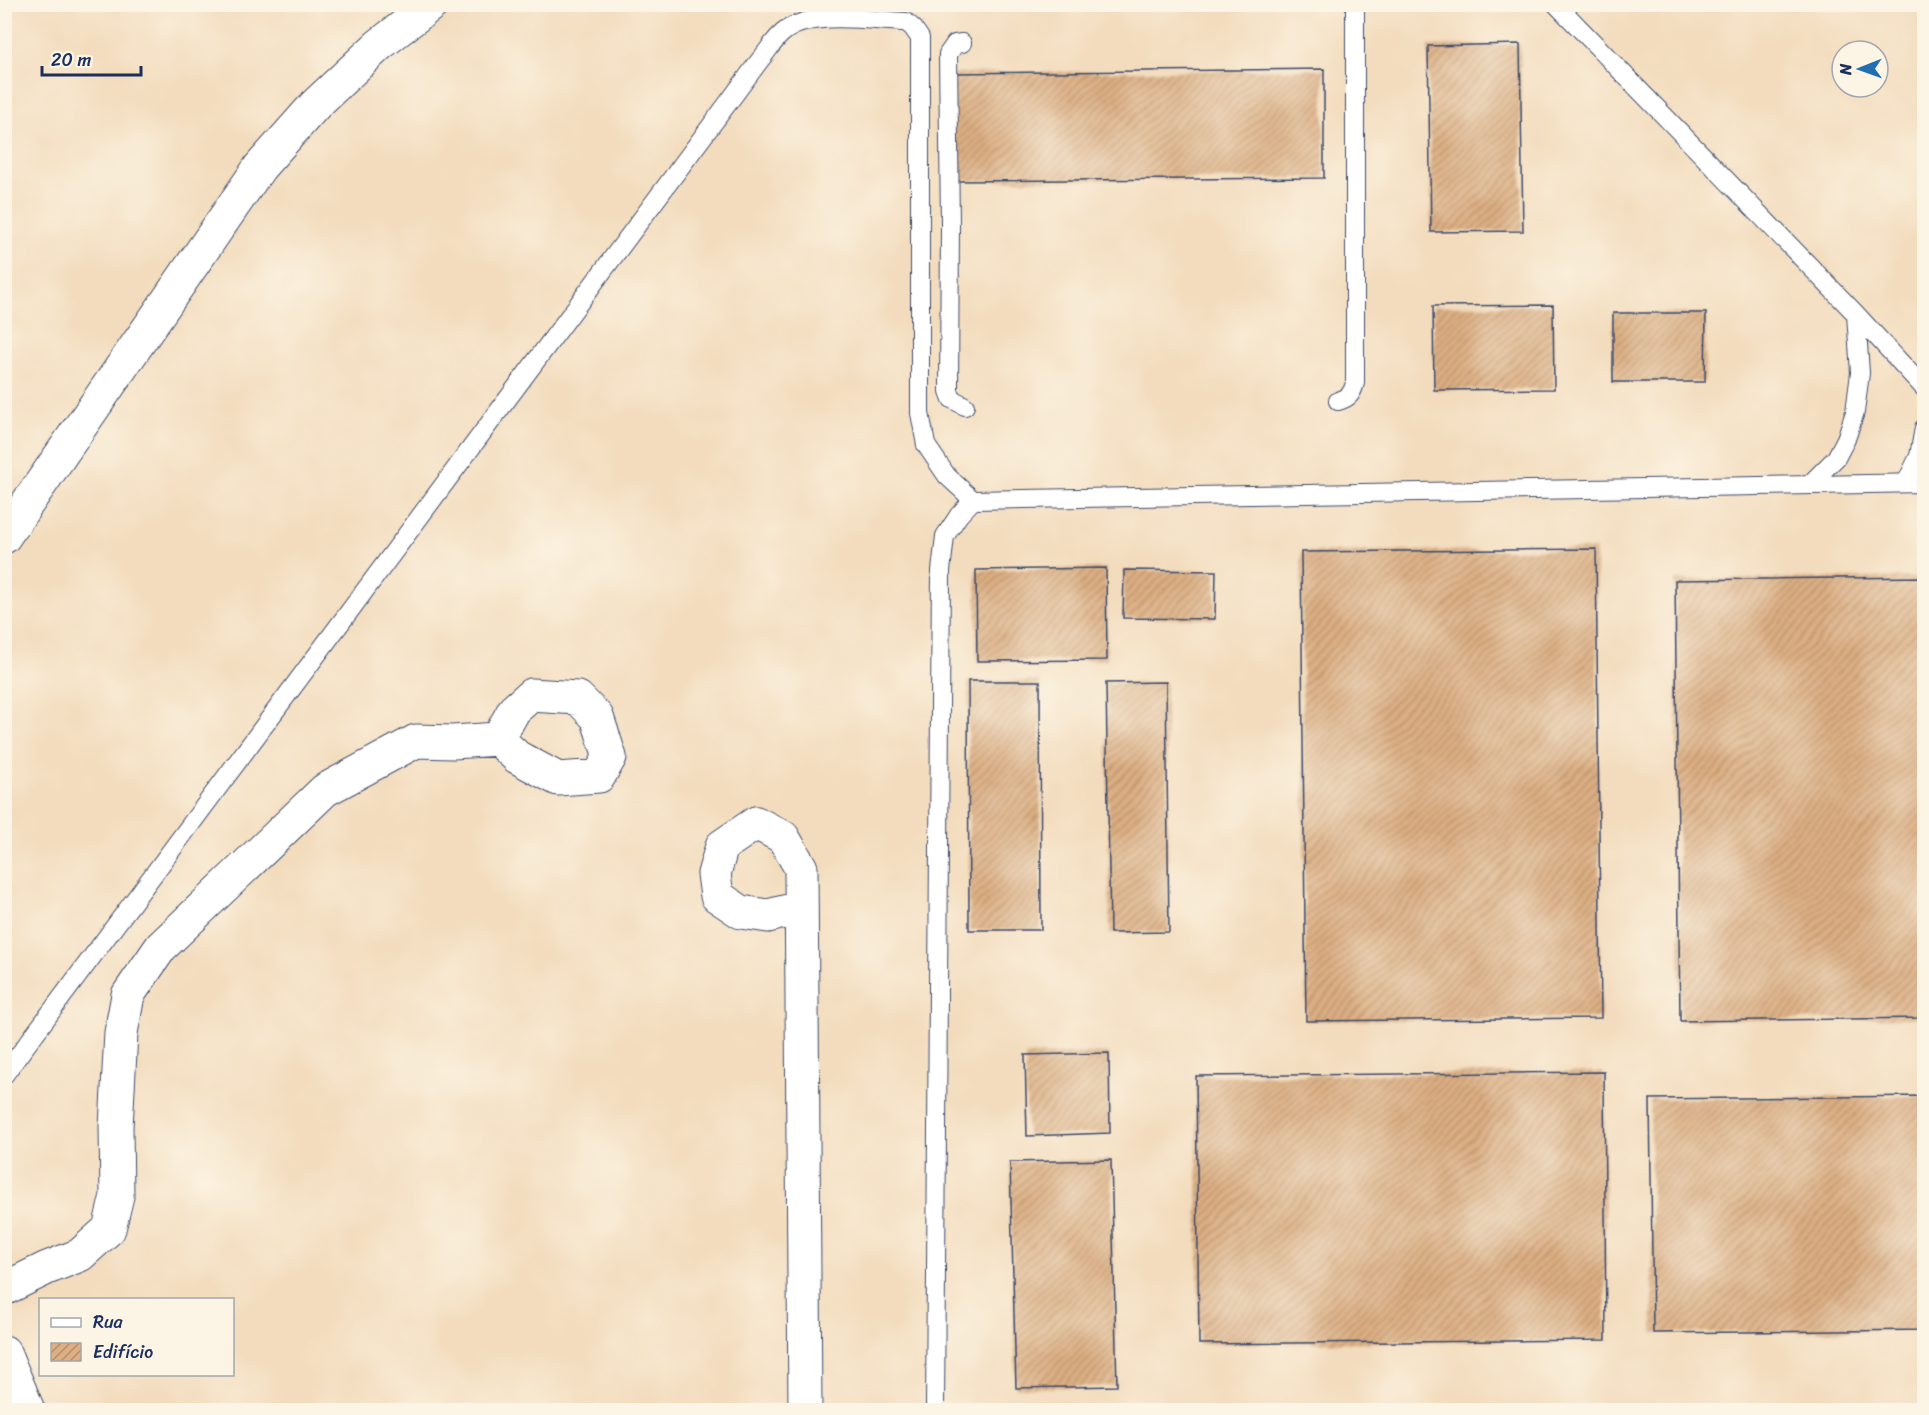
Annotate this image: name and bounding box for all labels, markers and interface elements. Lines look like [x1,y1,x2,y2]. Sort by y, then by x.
scale bar [42,39,141,77]
north arrow [1830,39,1890,99]
text: 20 m [51,44,91,76]
text: N [1831,63,1860,76]
legend [39,1298,234,1376]
text: Rua [93,1306,124,1338]
text: Edifício [93,1336,153,1368]

